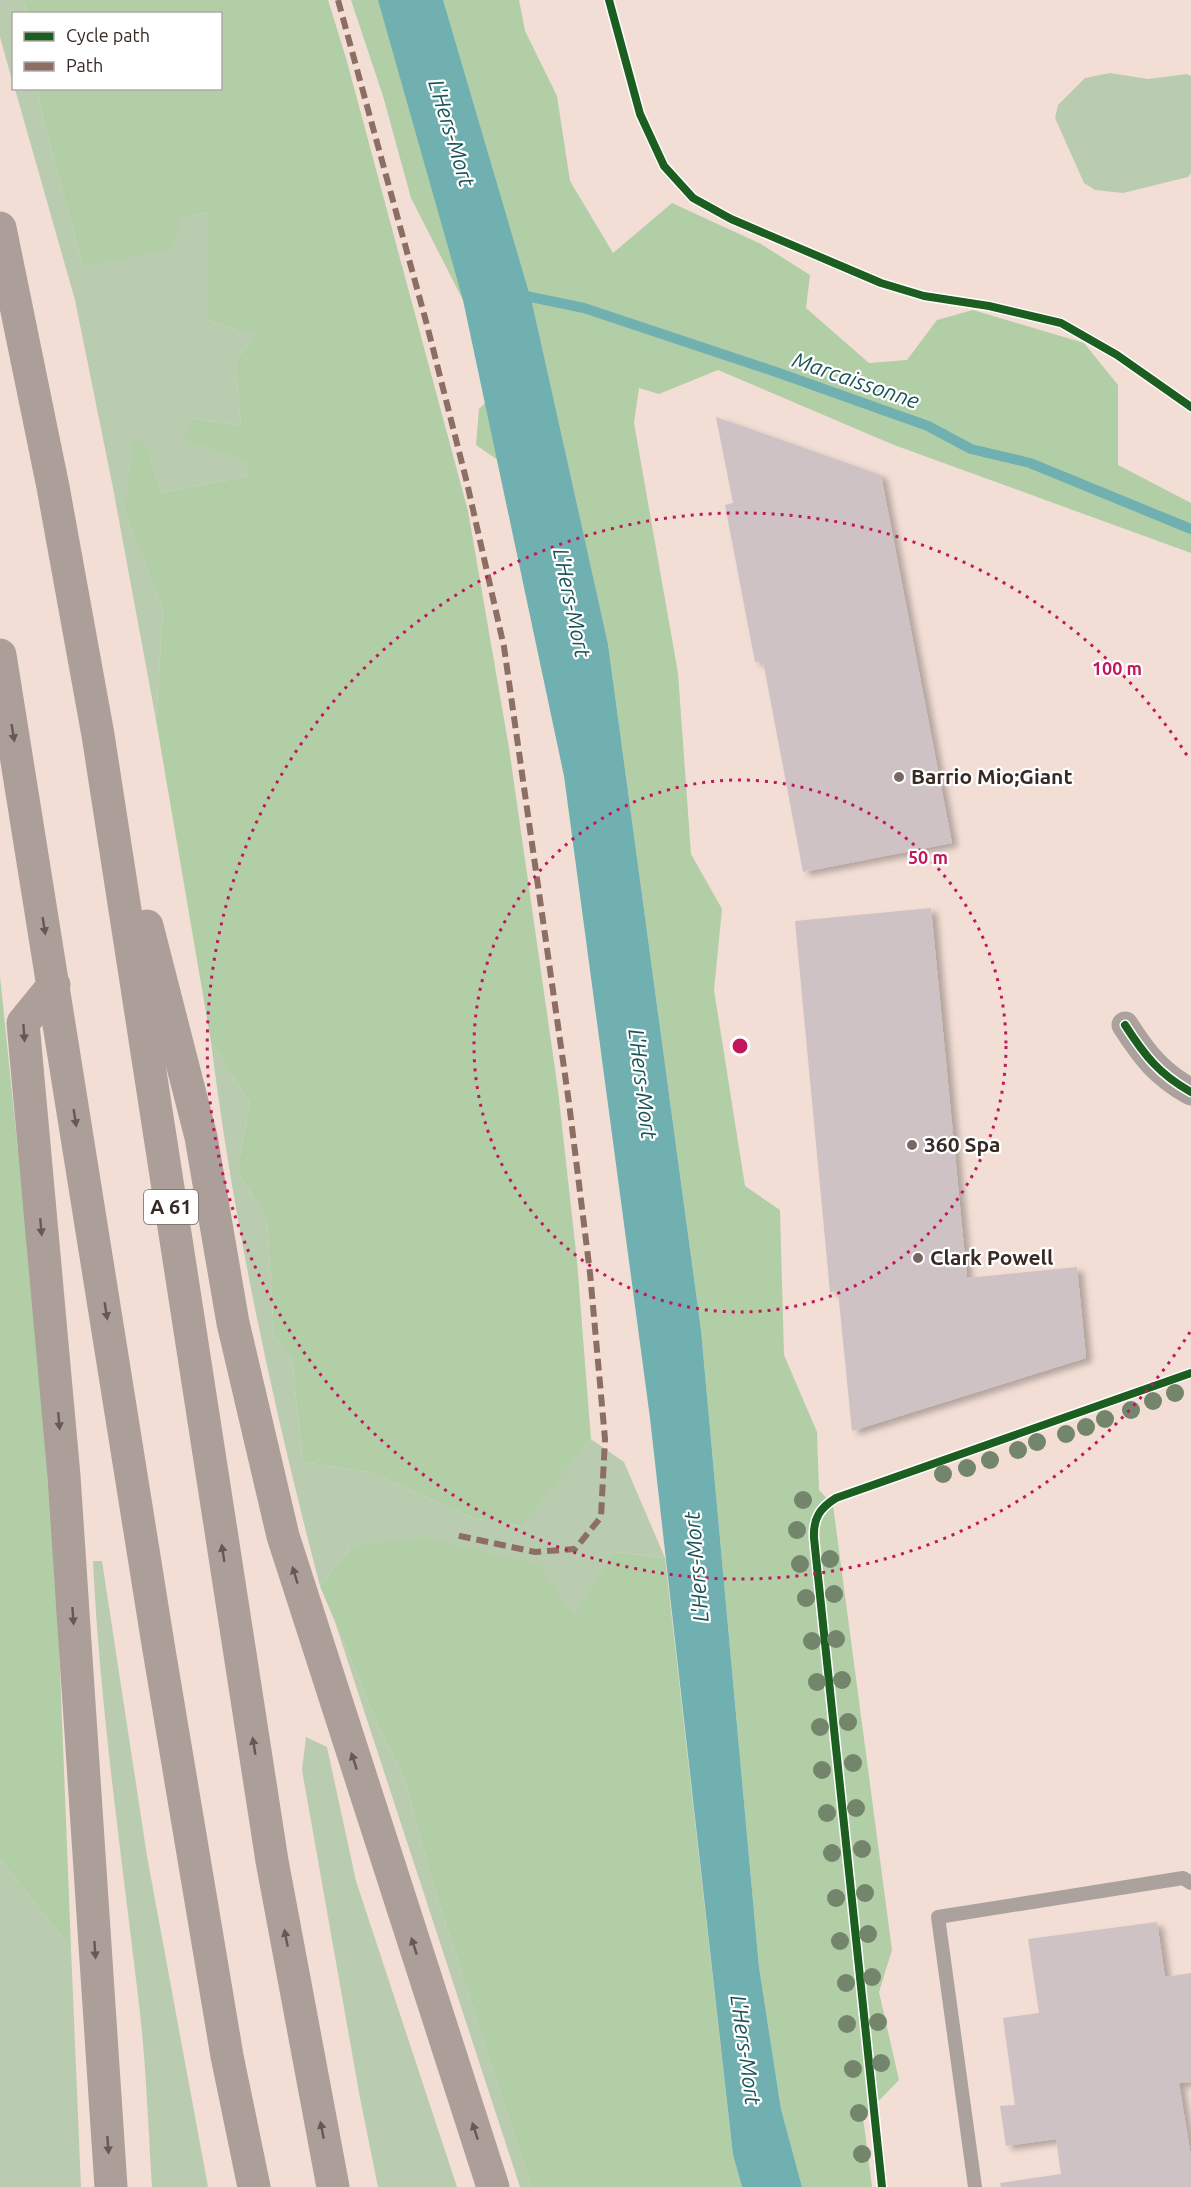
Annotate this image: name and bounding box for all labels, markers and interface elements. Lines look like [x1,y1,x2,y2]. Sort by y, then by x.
legend [12,12,222,90]
text: Cycle path [66,25,150,45]
text: Path [66,55,103,75]
water label: L'Hers-Mort [424,76,481,190]
water label: Marcaissonne [790,346,923,413]
water label: L'Hers-Mort [549,546,596,660]
text: 100 m [1092,658,1142,678]
one-way arrow [8,724,17,743]
place label: Barrio Mio;Giant [911,764,1072,788]
marker: Barrio Mio;Giant [892,770,906,784]
text: 50 m [908,847,948,867]
one-way arrow [40,916,49,935]
one-way arrow [19,1023,29,1042]
water label: L'Hers-Mort [624,1027,663,1141]
centre of rings [730,1036,750,1056]
one-way arrow [71,1109,80,1128]
place label: 360 Spa [924,1132,1000,1156]
marker: 360 Spa [905,1138,919,1152]
road number: A 61 [144,1190,198,1224]
one-way arrow [36,1218,46,1237]
place label: Clark Powell [930,1245,1053,1269]
marker: Clark Powell [911,1251,925,1265]
one-way arrow [101,1302,110,1321]
one-way arrow [54,1412,64,1431]
water label: L'Hers-Mort [678,1510,713,1623]
one-way arrow [218,1543,227,1562]
one-way arrow [290,1566,299,1584]
one-way arrow [68,1606,78,1625]
one-way arrow [249,1736,258,1755]
one-way arrow [349,1752,358,1770]
one-way arrow [281,1928,290,1947]
one-way arrow [409,1937,418,1955]
one-way arrow [91,1941,100,1960]
water label: L'Hers-Mort [726,1993,767,2107]
one-way arrow [317,2120,326,2139]
one-way arrow [470,2122,479,2140]
one-way arrow [103,2135,113,2154]

